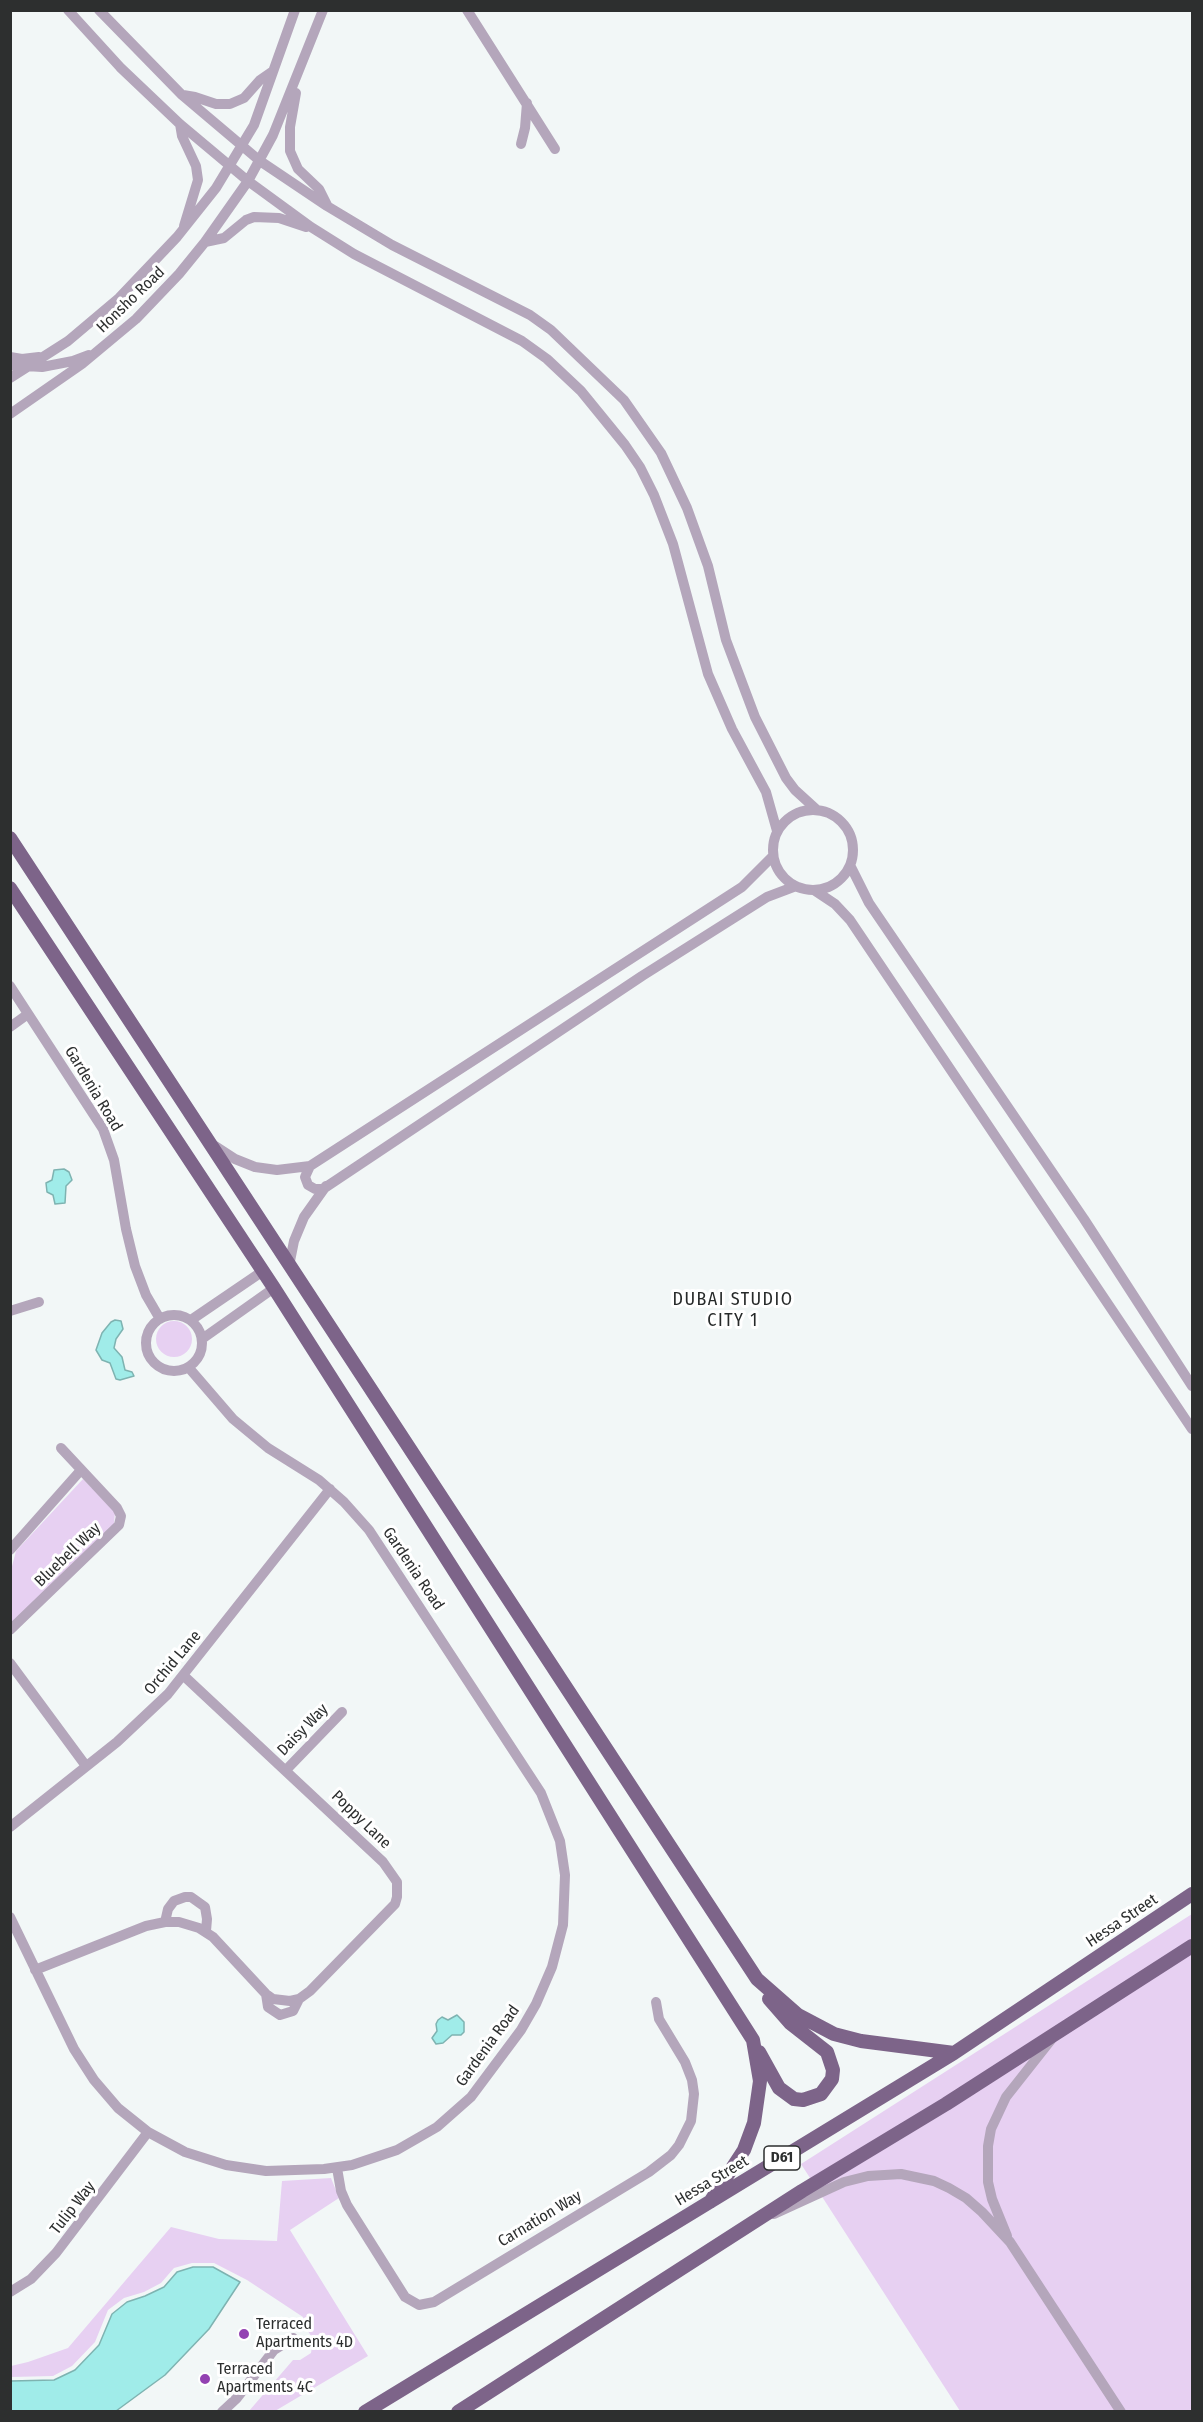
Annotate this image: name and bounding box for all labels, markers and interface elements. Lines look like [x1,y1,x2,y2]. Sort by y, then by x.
street label: Honsho Road [93,263,169,337]
street label: Gardenia Road [60,1043,126,1135]
district label: DUBAI STUDIO CITY 1 [672,1289,794,1332]
street label: Bluebell Way [31,1519,105,1591]
street label: Gardenia Road [378,1524,448,1614]
street label: Orchid Lane [141,1627,205,1699]
street label: Daisy Way [274,1700,332,1760]
street label: Poppy Lane [327,1787,395,1853]
street label: Hessa Street [1083,1890,1161,1952]
street label: Gardenia Road [452,2002,524,2090]
road number: D61 [764,2146,800,2170]
street label: Hessa Street [672,2152,752,2210]
street label: Tulip Way [46,2178,100,2238]
street label: Carnation Way [495,2187,585,2251]
place label: Terraced Apartments 4D [256,2315,353,2353]
marker: Terraced Apartments 4D [237,2327,251,2341]
place label: Terraced Apartments 4C [217,2360,313,2398]
marker: Terraced Apartments 4C [198,2372,212,2386]

